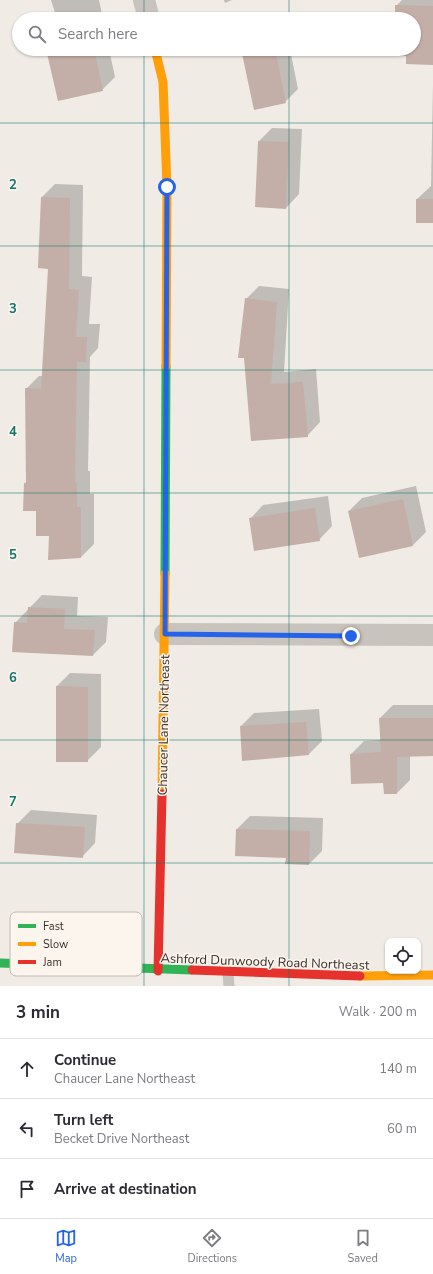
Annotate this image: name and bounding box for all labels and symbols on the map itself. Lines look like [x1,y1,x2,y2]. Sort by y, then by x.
text: 2 [9,176,17,194]
route start [158,178,176,196]
text: 3 [9,300,17,318]
text: 4 [9,423,17,441]
text: 5 [9,546,17,564]
route end [342,627,360,645]
street label: Chaucer Lane Northeast [154,654,174,796]
text: 6 [9,669,17,687]
text: 7 [9,793,17,811]
legend [10,912,142,976]
text: Fast [43,919,64,934]
text: Slow [43,937,68,952]
street label: Ashford Dunwoody Road Northeast [160,949,370,975]
text: Jam [42,955,62,970]

